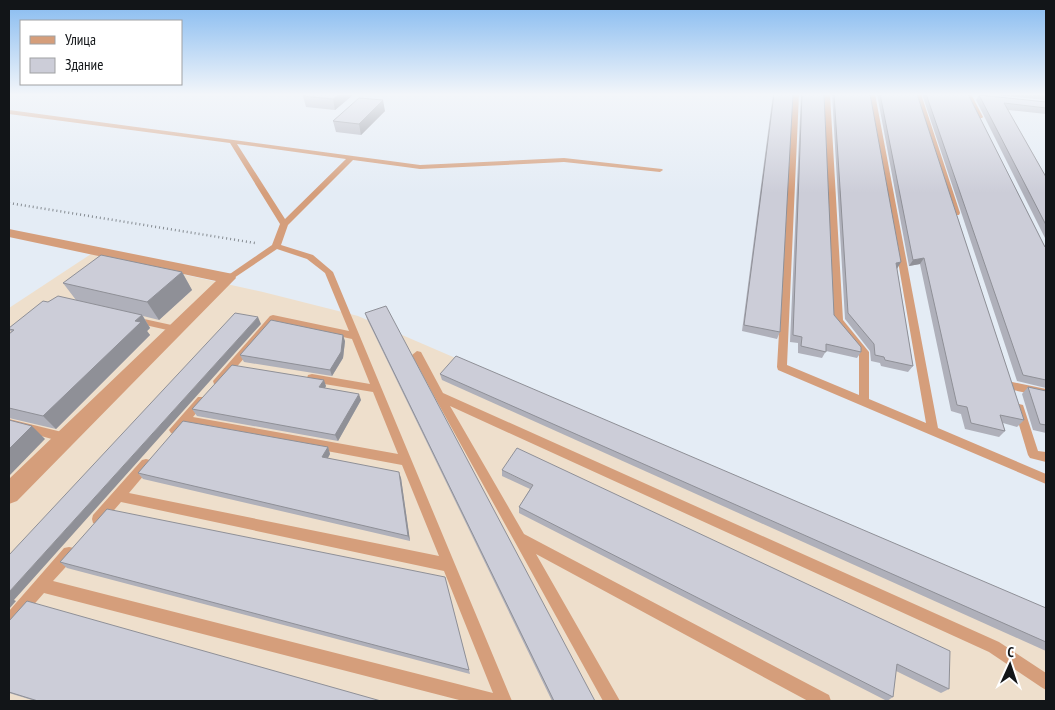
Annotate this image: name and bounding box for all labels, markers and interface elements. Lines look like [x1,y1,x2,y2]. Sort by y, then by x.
legend [20,20,182,85]
text: Улица [65,30,96,49]
text: Здание [65,55,103,74]
north arrow [985,640,1035,690]
text: С [1007,643,1015,661]

